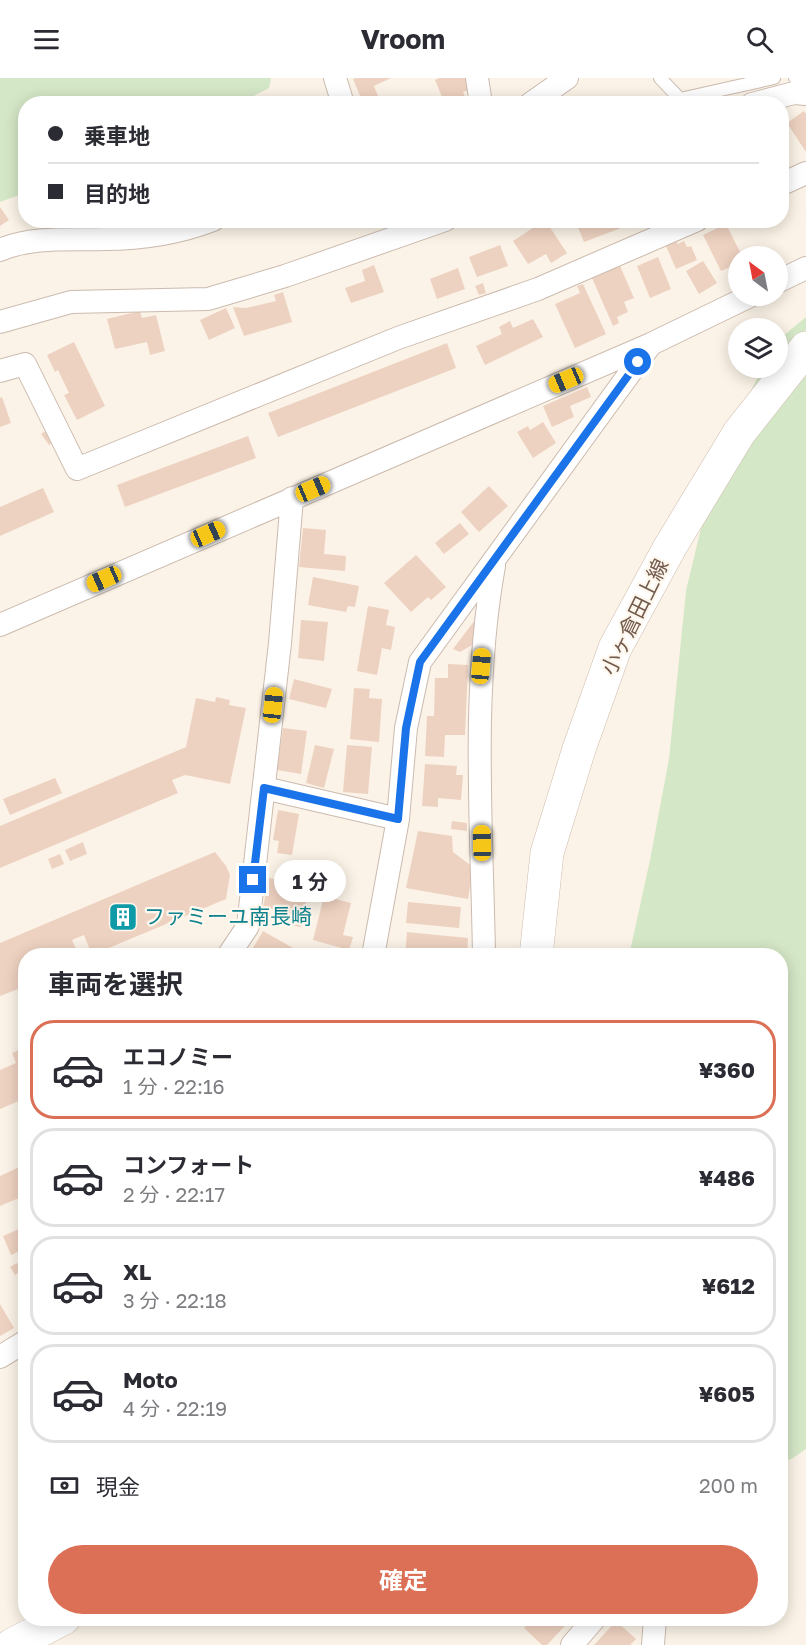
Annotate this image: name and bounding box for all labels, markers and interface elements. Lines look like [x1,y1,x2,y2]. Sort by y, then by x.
icon: menu [30,23,63,56]
text: Vroom [361,23,445,55]
icon: search [743,23,776,56]
text: 乗車地 [84,122,150,149]
text: 目的地 [84,180,150,207]
north arrow [728,246,788,306]
map controls [728,246,788,378]
button: layers [728,318,788,378]
route start [624,348,651,375]
car [546,365,586,395]
car [293,474,333,504]
car [188,518,228,550]
street label: 小ヶ倉田上線 [595,554,673,679]
car [84,563,124,595]
car [470,647,492,685]
car [262,686,284,724]
car [473,825,491,861]
callout: 1 分 [274,859,346,901]
route end [239,866,266,893]
text: 1 分 [292,869,328,893]
building icon: ファミーユ南長崎 [107,901,139,933]
place label: ファミーユ南長崎 [144,903,312,929]
text: 車両を選択 [48,968,183,1000]
icon: car [51,1043,105,1097]
text: エコノミー [123,1043,233,1070]
text: ¥360 [699,1056,755,1083]
text: 1 分 · 22:16 [123,1074,225,1098]
icon: car [51,1151,105,1205]
text: コンフォート [123,1151,254,1178]
text: ¥486 [699,1164,755,1191]
text: 2 分 · 22:17 [123,1182,225,1206]
text: XL [123,1258,151,1285]
icon: car [51,1259,105,1313]
text: ¥612 [702,1272,755,1299]
text: 3 分 · 22:18 [123,1288,227,1312]
text: Moto [123,1366,178,1393]
icon: car [51,1367,105,1421]
text: ¥605 [699,1380,755,1407]
text: 4 分 · 22:19 [123,1396,227,1420]
icon: cash [48,1469,81,1502]
text: 現金 [96,1473,140,1500]
text: 200 m [699,1473,758,1497]
button: 確定 [48,1545,758,1614]

